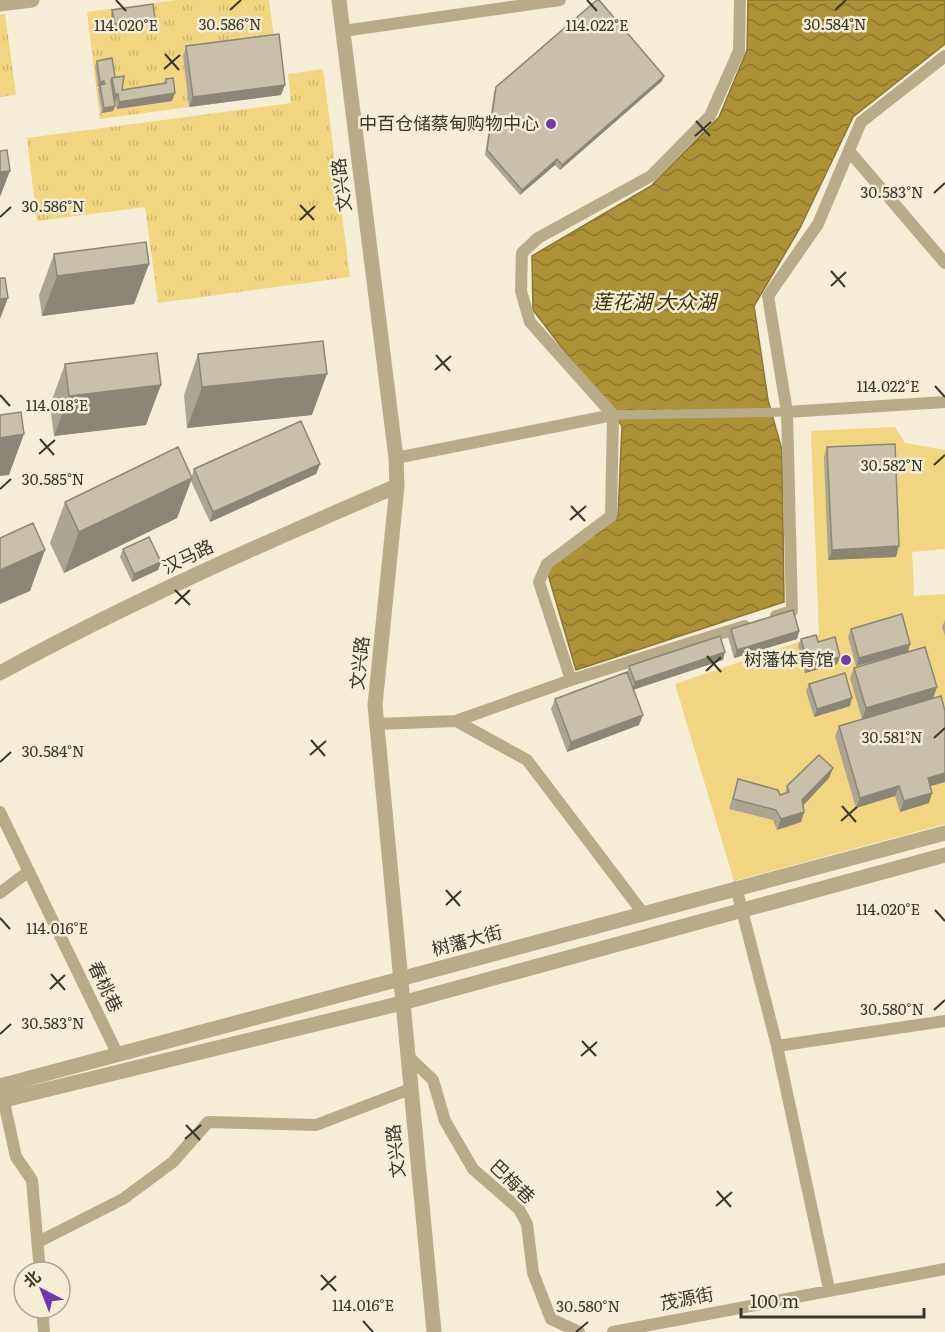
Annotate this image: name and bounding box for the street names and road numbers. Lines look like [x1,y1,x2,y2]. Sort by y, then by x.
street label: 文兴路 [324,157,357,214]
street label: 汉马路 [157,532,218,580]
street label: 文兴路 [342,635,375,691]
street label: 树藩大街 [428,917,505,962]
street label: 春桃巷 [82,956,130,1017]
street label: 文兴路 [378,1123,411,1179]
street label: 巴梅巷 [484,1152,542,1209]
street label: 茂源街 [658,1279,716,1316]

